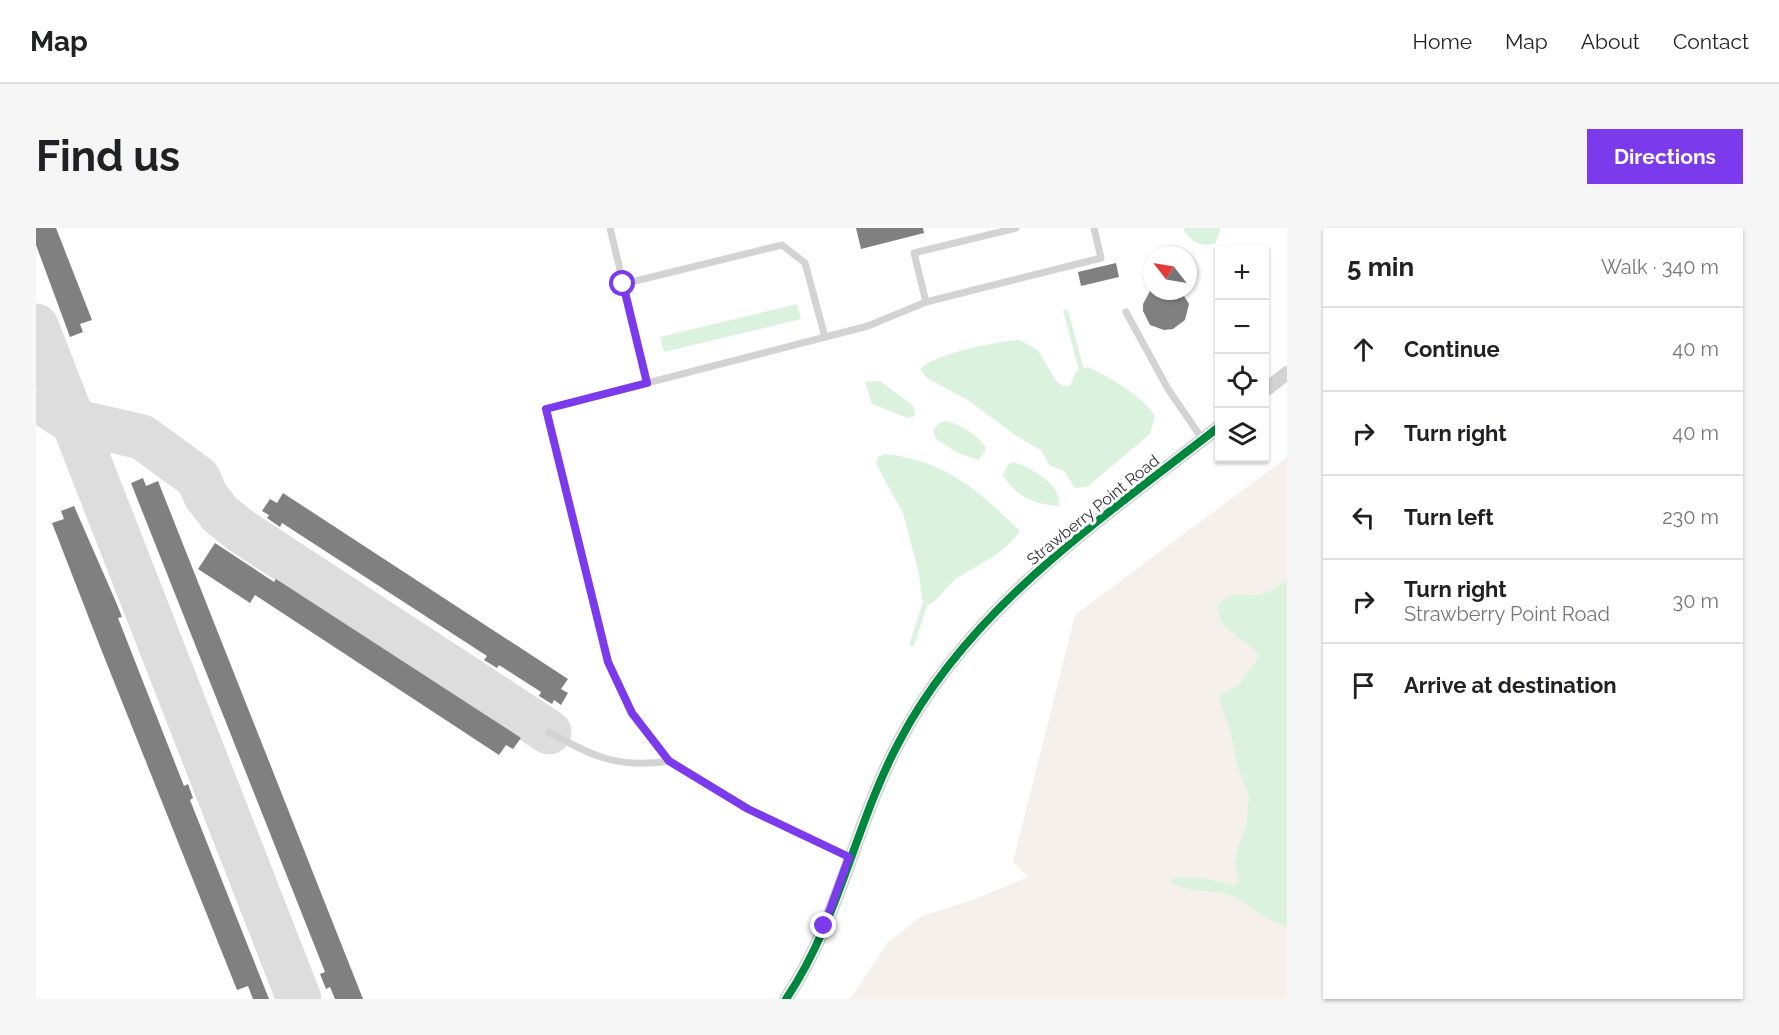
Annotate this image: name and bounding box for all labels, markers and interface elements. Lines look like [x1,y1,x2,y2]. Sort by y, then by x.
text: Map [30,25,88,58]
text: Home [1413,29,1472,54]
text: Map [1505,29,1548,54]
text: About [1581,29,1640,54]
text: Contact [1673,29,1749,54]
button: Directions [1587,129,1743,184]
text: Find us [36,132,180,181]
north arrow [1143,246,1197,300]
map controls [1215,246,1269,462]
button: + [1215,246,1269,300]
text: 5 min [1347,252,1414,282]
text: Walk · 340 m [1601,255,1719,279]
route start [609,270,635,296]
button: − [1215,300,1269,354]
icon: ahead [1347,333,1380,366]
text: Continue [1404,336,1500,362]
text: 40 m [1672,337,1719,361]
button: locate [1215,354,1269,408]
button: layers [1215,408,1269,462]
icon: right [1347,417,1380,450]
text: Turn right [1404,420,1507,446]
text: 40 m [1672,421,1719,445]
street label: Strawberry Point Road [1023,451,1163,569]
icon: left [1347,501,1380,534]
text: Turn left [1404,504,1494,530]
text: 230 m [1662,505,1719,529]
text: Turn right [1404,576,1507,602]
icon: right [1347,585,1380,618]
text: 30 m [1673,589,1719,613]
text: Strawberry Point Road [1404,602,1610,626]
icon: arrive [1347,669,1380,702]
text: Arrive at destination [1404,672,1617,698]
route end [810,912,836,938]

